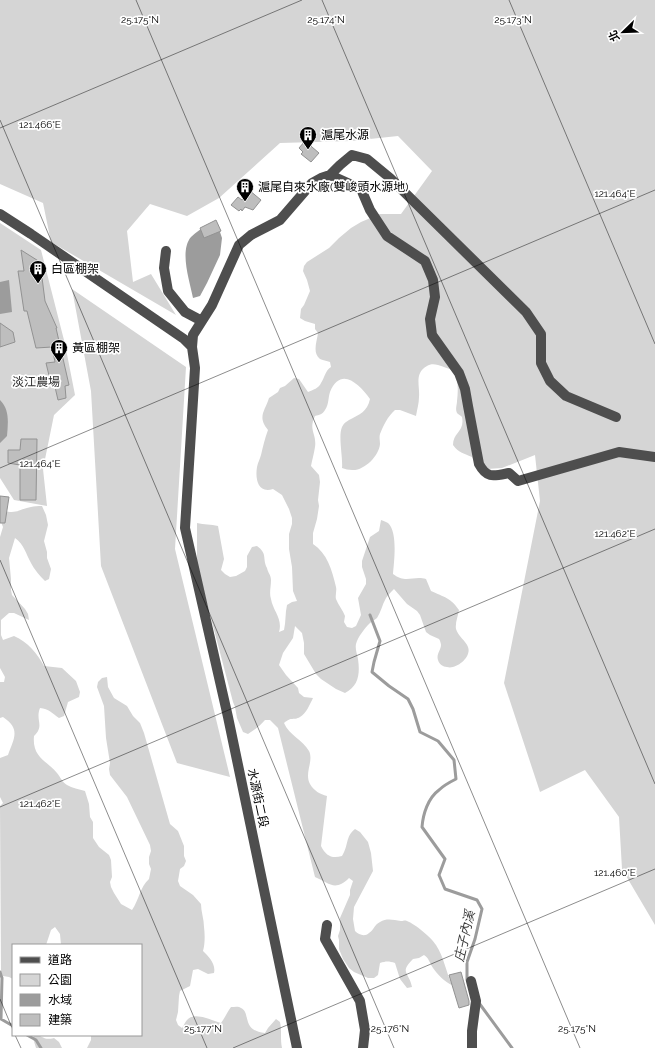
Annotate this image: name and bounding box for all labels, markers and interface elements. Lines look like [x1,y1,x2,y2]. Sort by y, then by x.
north arrow [603,12,643,52]
text: 25.175°N [121,14,159,25]
text: 25.174°N [307,14,345,25]
text: 25.173°N [494,14,532,25]
text: 北 [606,28,622,43]
text: 121.466°E [19,119,61,130]
building icon: 滬尾水源 [298,125,318,150]
place label: 滬尾水源 [321,128,369,142]
building icon: 滬尾自來水廠(雙峻頭水源地) [235,177,255,202]
place label: 滬尾自來水廠(雙峻頭水源地) [258,180,408,194]
text: 121.464°E [594,188,636,199]
building icon: 白區棚架 [28,259,48,284]
place label: 白區棚架 [51,262,99,276]
building icon: 黃區棚架 [49,338,69,363]
place label: 黃區棚架 [72,341,120,355]
park label: 淡江農場 [12,375,60,389]
text: 121.464°E [19,458,61,469]
text: 121.462°E [595,528,636,539]
street label: 水源街二段 [245,767,271,829]
text: 121.462°E [20,798,61,809]
text: 121.460°E [594,867,636,878]
water label: 庄子內溪 [451,907,478,963]
legend [12,944,142,1036]
text: 道路 [48,953,72,967]
text: 公園 [48,973,72,987]
text: 水域 [48,993,72,1007]
text: 建築 [48,1013,72,1027]
text: 25.177°N [184,1023,222,1034]
text: 25.176°N [371,1023,409,1034]
text: 25.175°N [558,1023,596,1034]

